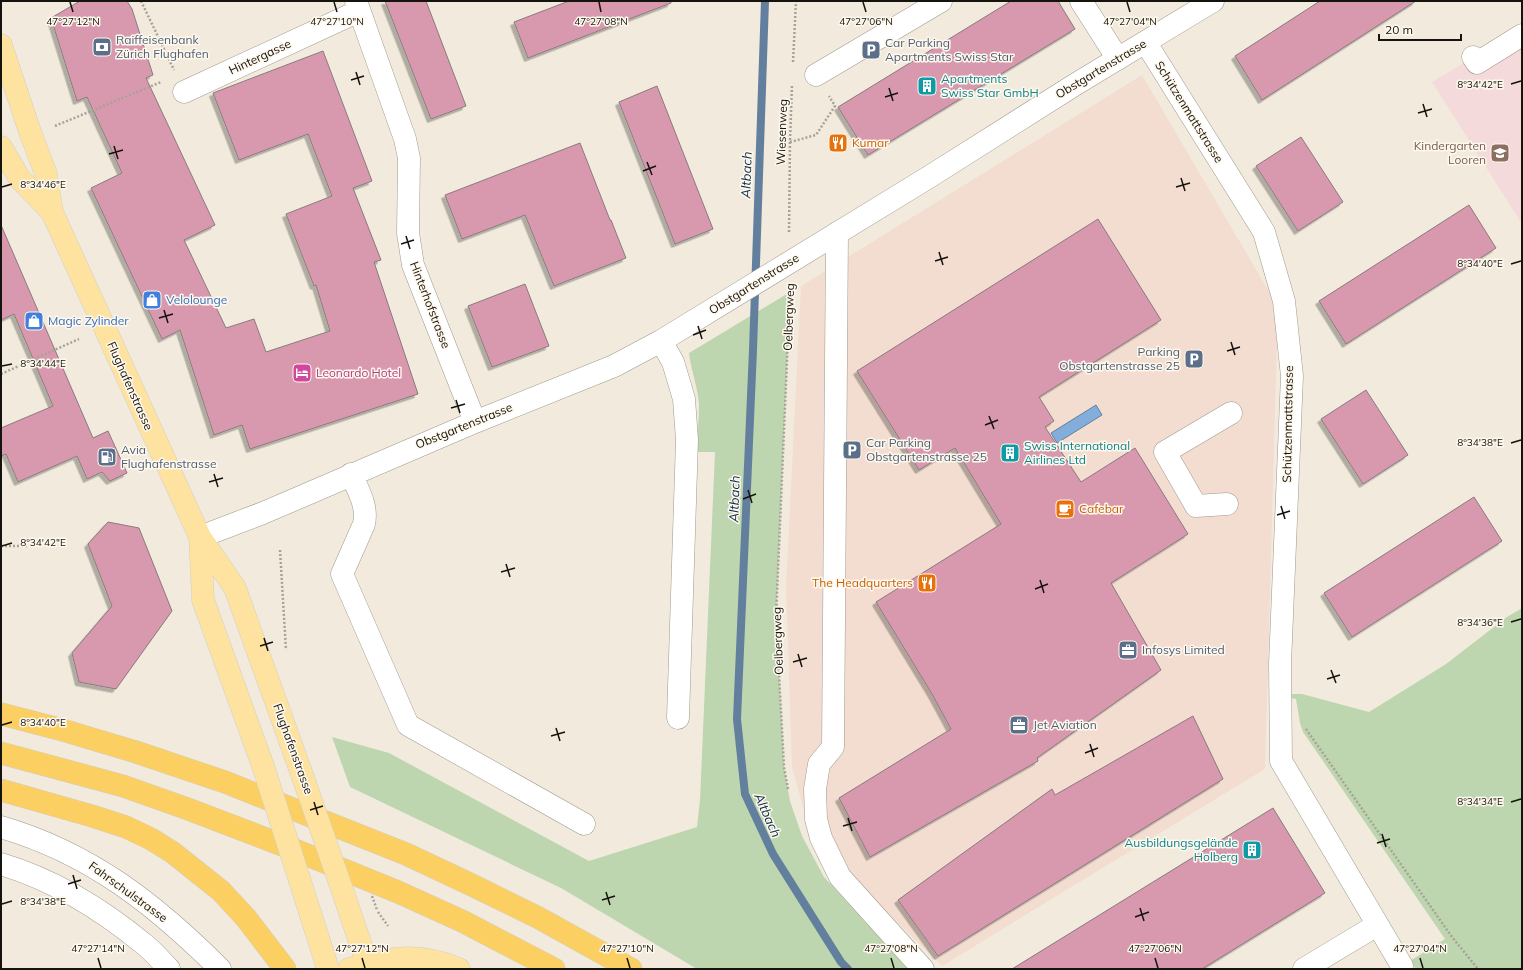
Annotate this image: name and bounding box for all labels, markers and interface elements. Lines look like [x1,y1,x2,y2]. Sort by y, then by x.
text: 47°27'12"N [46,15,100,28]
text: 47°27'10"N [310,15,364,28]
text: 47°27'08"N [574,15,628,28]
text: 47°27'06"N [839,15,893,28]
text: 47°27'04"N [1103,15,1157,28]
scale bar [1379,16,1461,42]
text: 20 m [1385,22,1413,37]
place label: Raiffeisenbank Zürich Flughafen [116,32,209,61]
place label: Car Parking Apartments Swiss Star [885,35,1014,64]
bank icon: Raiffeisenbank Zürich Flughafen [91,36,113,58]
street label: Hintergasse [226,36,293,77]
street label: Obstgartenstrasse [1053,36,1149,102]
parking icon: Car Parking Apartments Swiss Star [860,39,882,61]
street label: Schützenmattstrasse [1152,58,1227,165]
place label: Apartments Swiss Star GmbH [941,71,1039,100]
building icon: Apartments Swiss Star GmbH [916,75,938,97]
text: 8°34'42"E [1457,78,1503,91]
street label: Wiesenweg [773,99,790,165]
restaurant icon: Kumar [827,132,849,154]
place label: Kumar [852,135,889,150]
place label: Kindergarten Looren [1414,138,1486,167]
school or university icon: Kindergarten Looren [1489,142,1511,164]
water label: Altbach [737,151,755,200]
text: 8°34'46"E [20,178,66,191]
street label: Obstgartenstrasse [706,250,802,317]
text: 8°34'40"E [1457,257,1503,270]
street label: Hinterhofstrasse [407,259,454,350]
street label: Oelbergweg [780,283,797,351]
shop icon: Velolounge [141,289,163,311]
place label: Velolounge [166,292,227,307]
shop icon: Magic Zylinder [23,310,45,332]
place label: Magic Zylinder [48,313,129,328]
street label: Flughafenstrasse [104,339,157,432]
place label: Parking Obstgartenstrasse 25 [1059,344,1180,373]
parking icon: Parking Obstgartenstrasse 25 [1183,348,1205,370]
text: 8°34'44"E [20,357,66,370]
hotel icon: Leonardo Hotel [291,362,313,384]
place label: Leonardo Hotel [316,365,401,380]
street label: Schützenmattstrasse [1279,365,1296,483]
street label: Obstgartenstrasse [413,399,515,452]
place label: Car Parking Obstgartenstrasse 25 [866,435,987,464]
text: 8°34'38"E [1457,436,1503,449]
place label: Swiss International Airlines Ltd [1024,438,1130,467]
parking icon: Car Parking Obstgartenstrasse 25 [841,439,863,461]
place label: Avia Flughafenstrasse [121,442,216,471]
building icon: Swiss International Airlines Ltd [999,442,1021,464]
fuel station icon: Avia Flughafenstrasse [96,446,118,468]
water label: Altbach [725,475,743,524]
cafe icon: Cafebar [1054,498,1076,520]
place label: Cafebar [1079,501,1124,516]
text: 8°34'42"E [20,536,66,549]
restaurant icon: The Headquarters [916,572,938,594]
place label: The Headquarters [812,575,913,590]
street label: Oelbergweg [769,607,786,675]
text: 8°34'36"E [1457,616,1503,629]
office icon: Infosys Limited [1117,639,1139,661]
place label: Infosys Limited [1142,642,1225,657]
street label: Flughafenstrasse [270,701,317,796]
office icon: Jet Aviation [1008,714,1030,736]
text: 8°34'40"E [20,716,66,729]
place label: Jet Aviation [1033,717,1097,732]
water label: Altbach [751,789,785,840]
text: 8°34'34"E [1457,795,1503,808]
place label: Ausbildungsgelände Holberg [1124,835,1238,864]
building icon: Ausbildungsgelände Holberg [1241,839,1263,861]
street label: Fahrschulstrasse [86,858,171,925]
text: 8°34'38"E [20,895,66,908]
text: 47°27'14"N [71,942,125,955]
text: 47°27'12"N [335,942,389,955]
text: 47°27'10"N [600,942,654,955]
text: 47°27'08"N [864,942,918,955]
text: 47°27'06"N [1128,942,1182,955]
text: 47°27'04"N [1393,942,1447,955]

